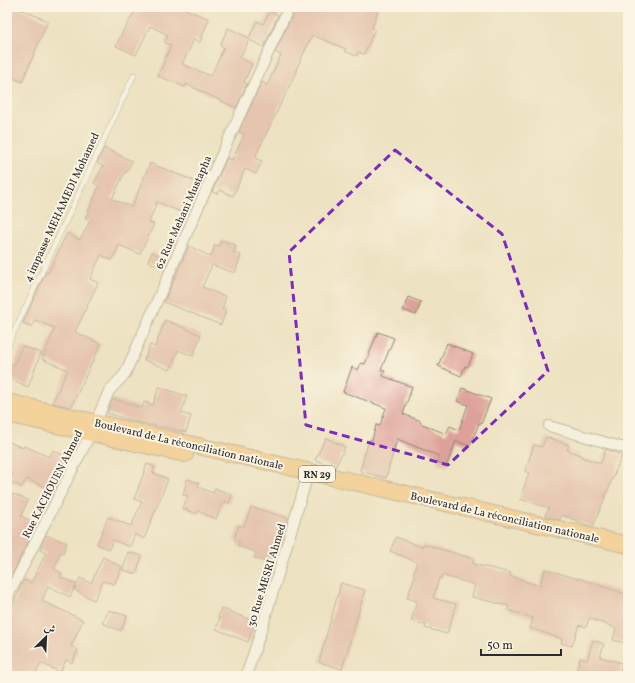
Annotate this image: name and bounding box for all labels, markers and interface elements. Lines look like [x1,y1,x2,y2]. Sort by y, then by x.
street label: 4 impasse MEHAMEDI Mohamed [21,130,104,285]
street label: 62 Rue Mehani Mustapha [153,153,216,272]
street label: Boulevard de La réconciliation nationale [93,416,285,475]
street label: Rue KACHOUEN Ahmed [20,428,87,541]
road number: RN 29 [299,466,335,482]
street label: Boulevard de La réconciliation nationale [409,489,601,548]
street label: 30 Rue MESRI Ahmed [245,522,290,629]
north arrow [26,617,66,657]
text: ش [41,620,58,638]
scale bar [481,631,561,657]
text: 50 m [487,638,513,654]

